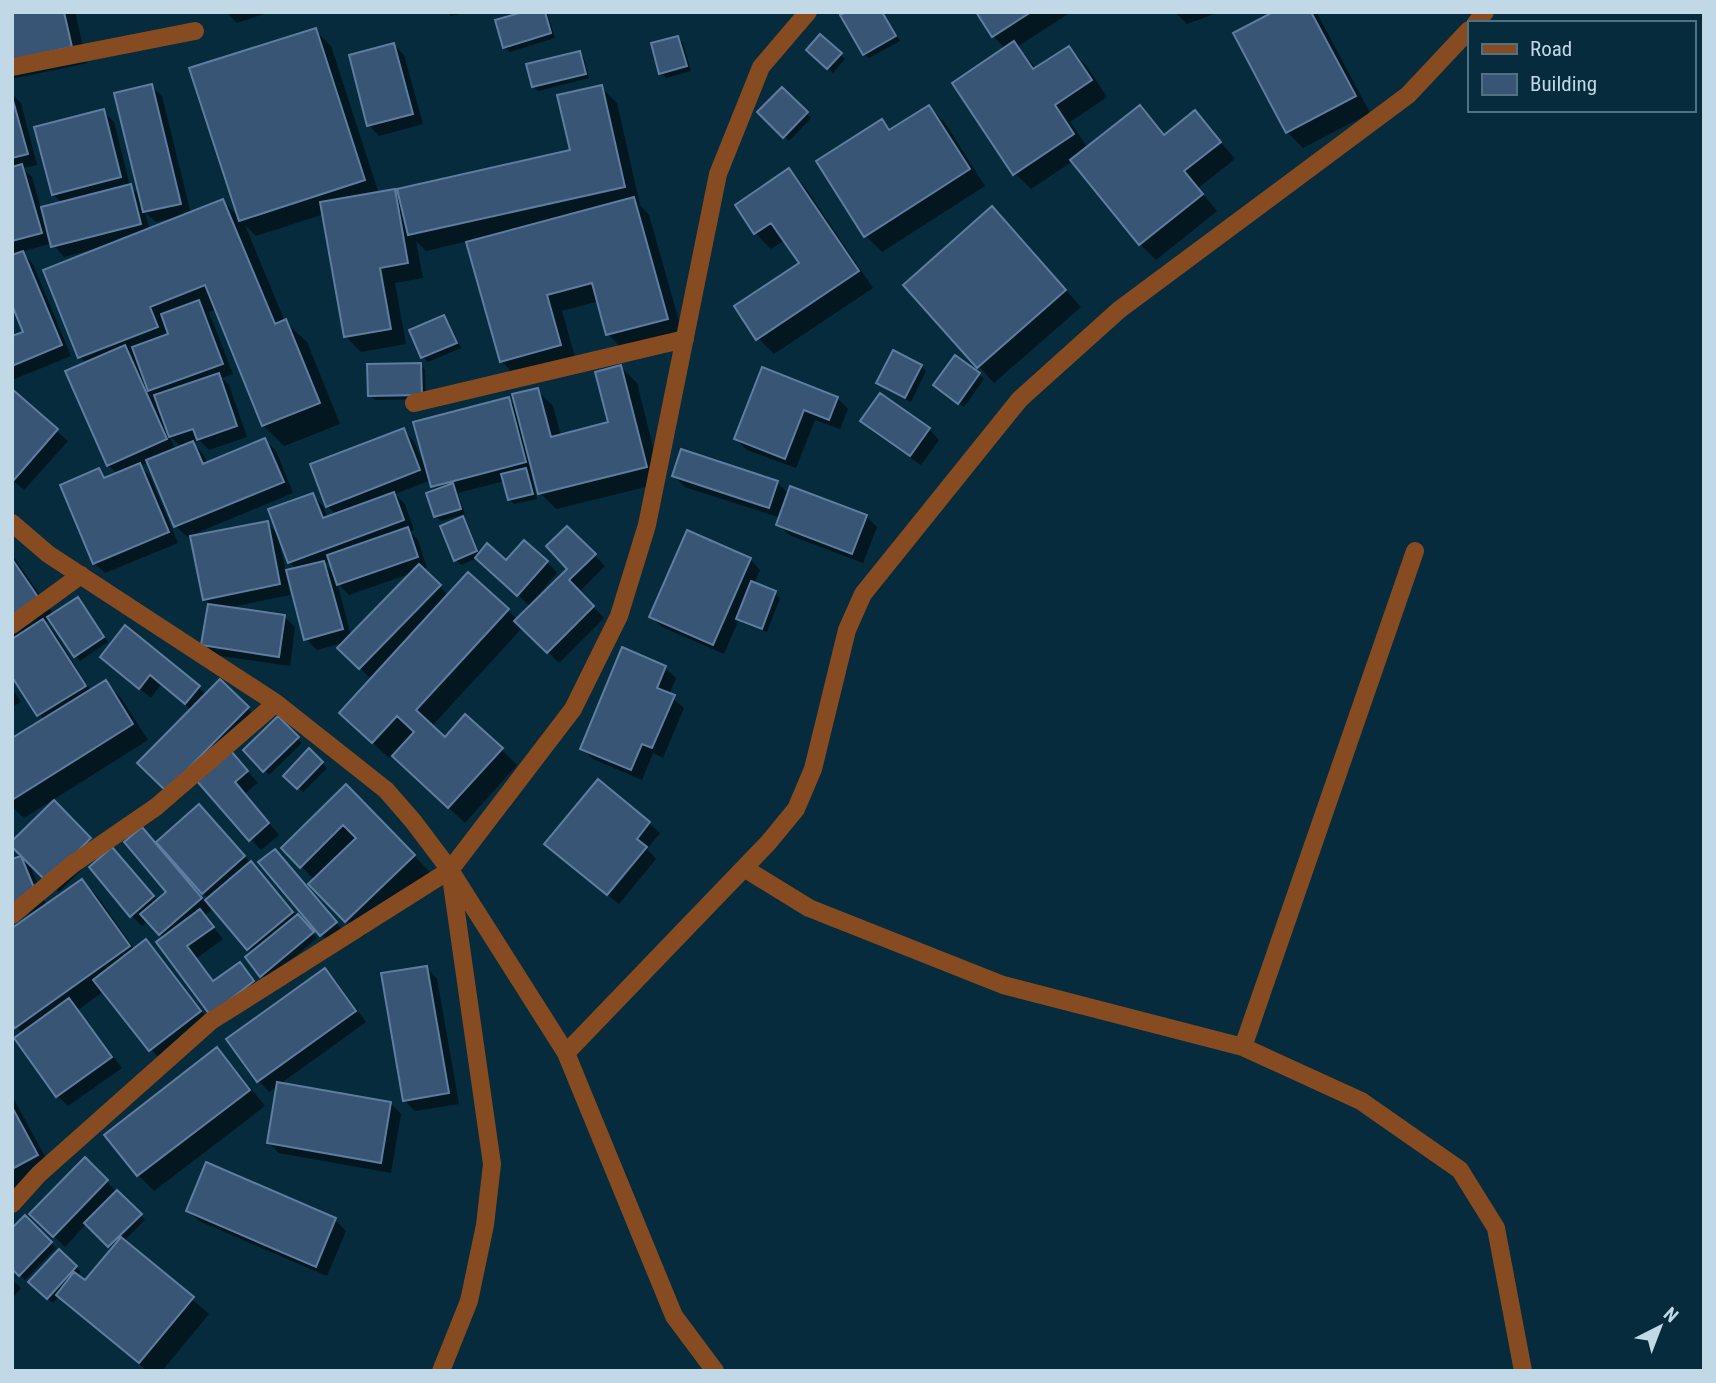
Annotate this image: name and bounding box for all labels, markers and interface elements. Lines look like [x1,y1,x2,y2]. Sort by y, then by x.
legend [1468,21,1695,112]
text: Road [1530,37,1572,61]
text: Building [1530,72,1597,96]
north arrow [1625,1292,1695,1362]
text: N [1659,1302,1683,1327]

